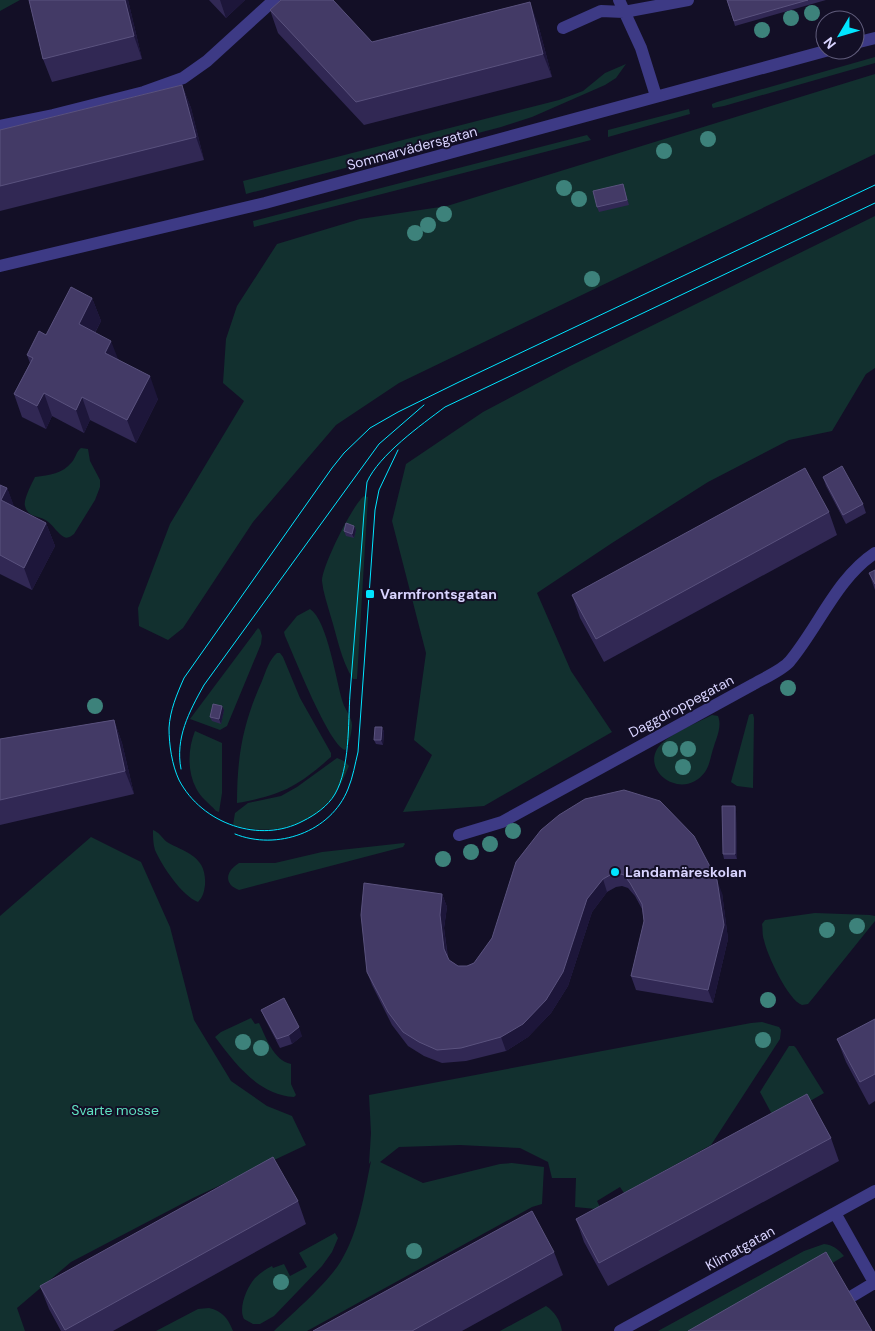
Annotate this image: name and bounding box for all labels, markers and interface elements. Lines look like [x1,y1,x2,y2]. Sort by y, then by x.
north arrow [815,10,865,60]
text: N [820,33,840,53]
street label: Sommarvädersgatan [345,122,479,174]
place label: Varmfrontsgatan [380,585,497,603]
marker: Varmfrontsgatan [364,588,376,600]
street label: Daggdroppegatan [625,671,737,741]
place label: Landamäreskolan [625,863,747,881]
marker: Landamäreskolan [609,866,621,878]
park label: Svarte mosse [71,1101,159,1119]
street label: Klimatgatan [702,1222,778,1274]

